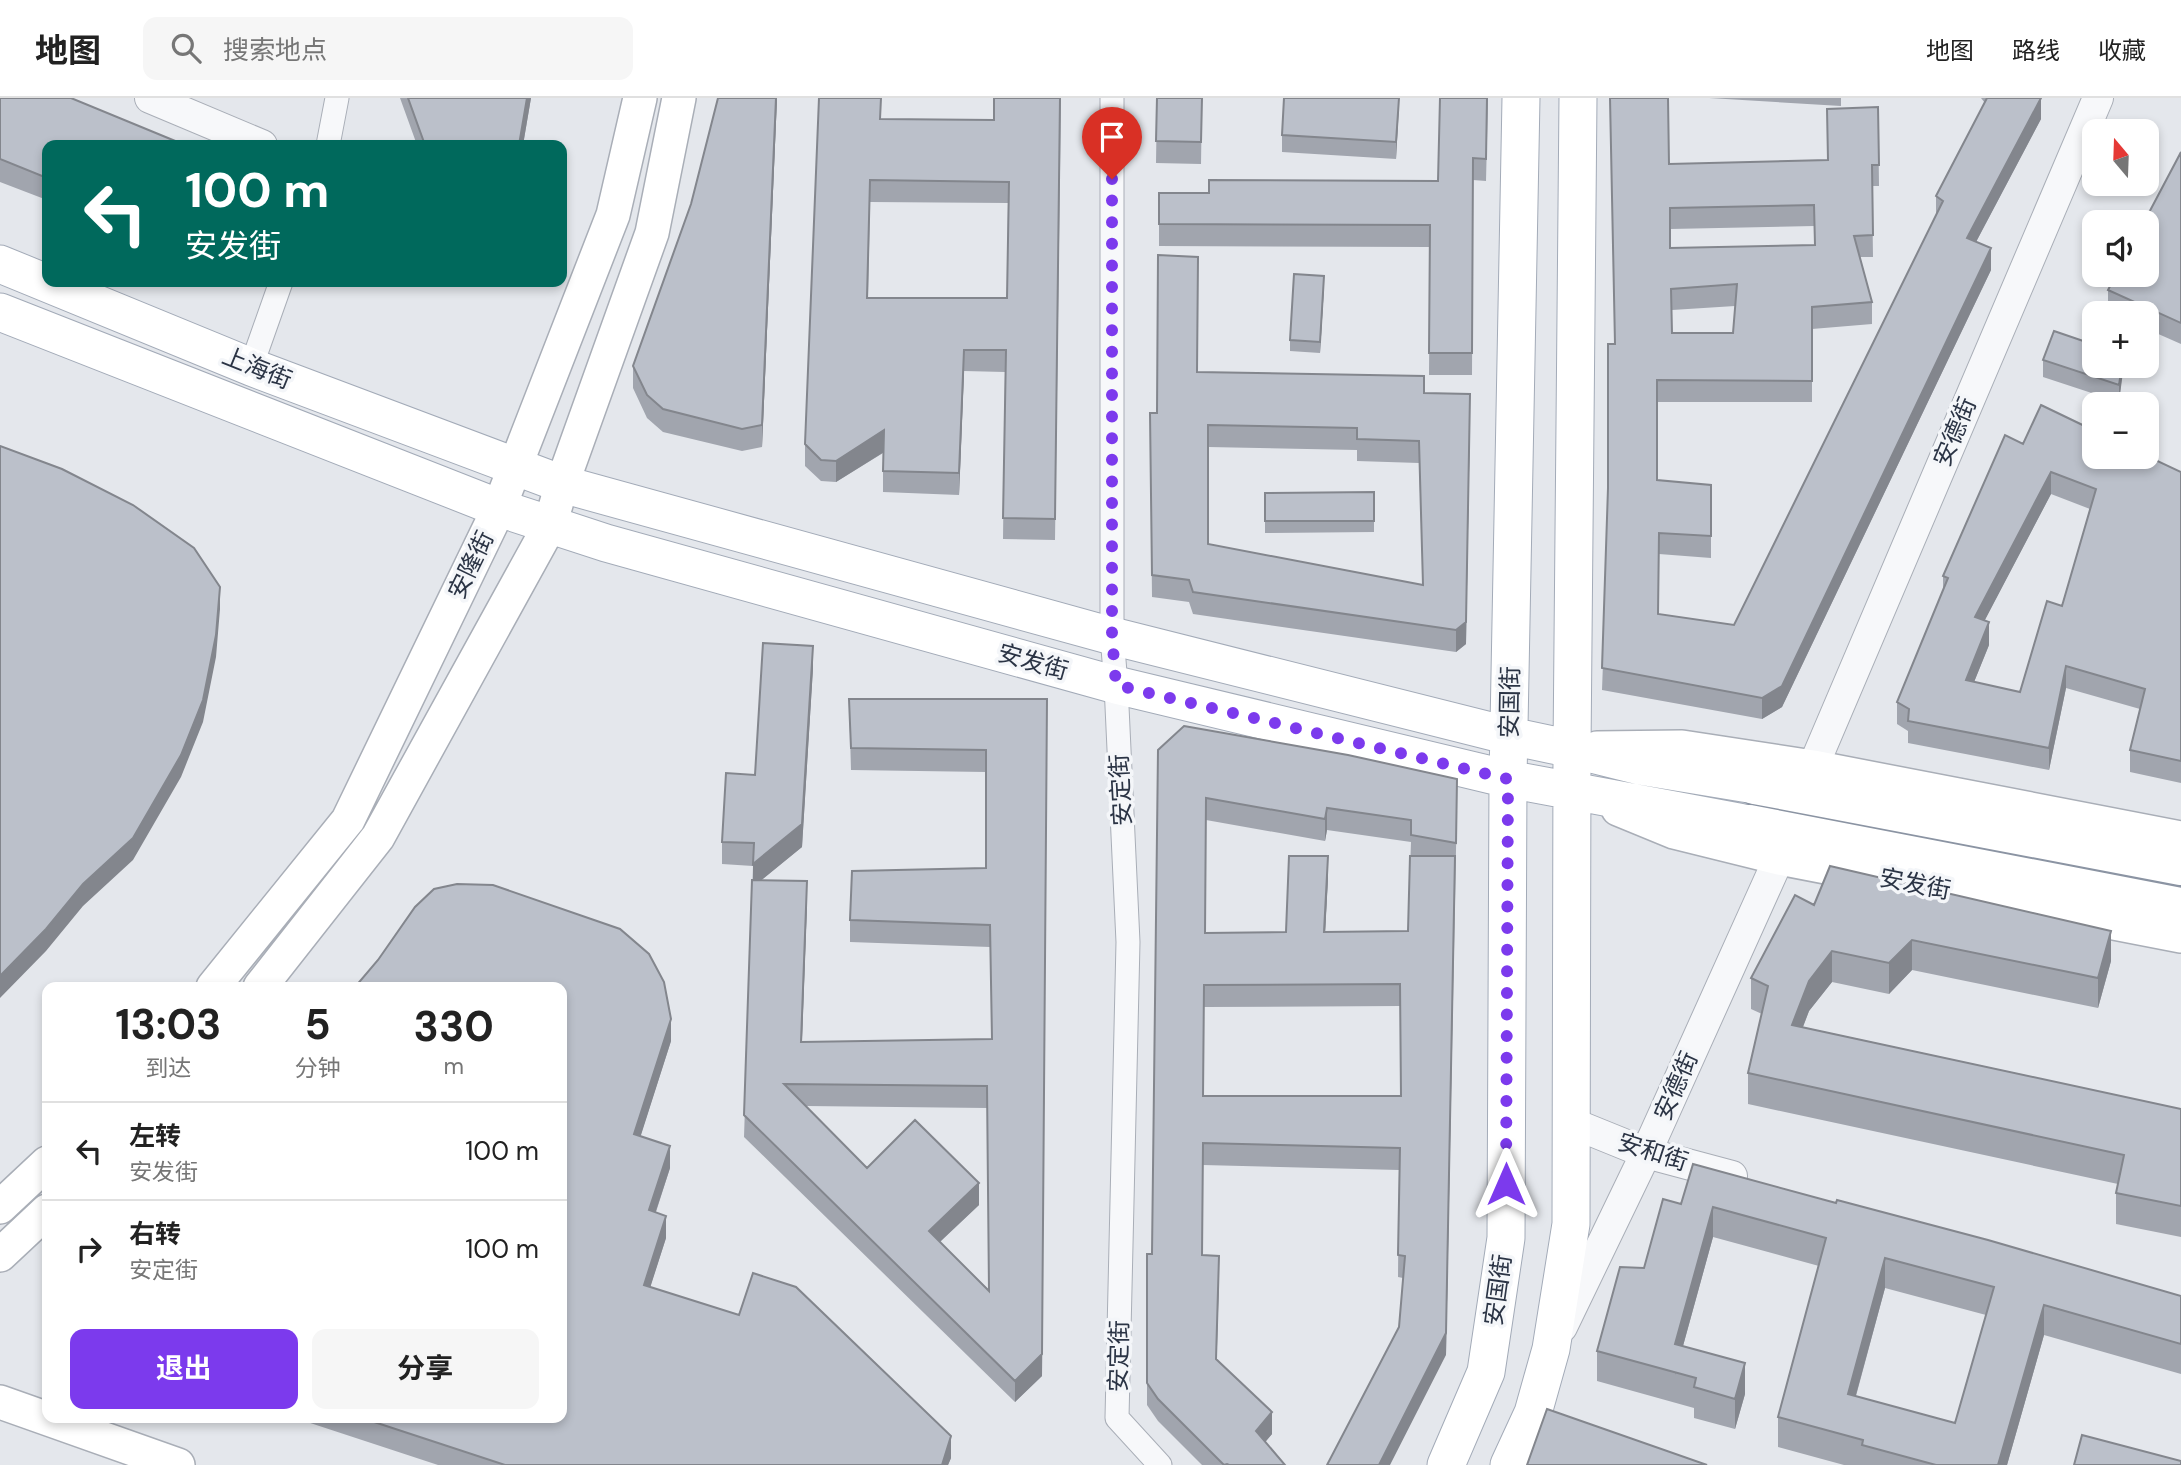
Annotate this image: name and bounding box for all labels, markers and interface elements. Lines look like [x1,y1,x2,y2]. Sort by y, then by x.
search box [143,17,633,80]
text: 地图 [35,29,101,72]
icon: search [167,29,205,67]
text: 搜索地点 [223,33,327,67]
text: 地图 [1926,35,1974,66]
text: 路线 [2012,35,2060,66]
text: 收藏 [2098,35,2146,66]
pin [1082,107,1142,179]
icon: arrive [1093,118,1131,156]
north arrow [2082,119,2160,196]
map controls [2082,119,2159,469]
text: 100 m [185,158,329,222]
icon: left [70,168,161,259]
button: sound [2082,210,2159,287]
text: 安发街 [185,225,281,267]
button: + [2082,301,2159,378]
street label: 上海街 [218,340,296,395]
button: − [2082,392,2159,469]
street label: 安德街 [1926,393,1983,471]
street label: 安隆街 [441,526,500,604]
street label: 安发街 [994,637,1072,686]
street label: 安国街 [1493,666,1526,738]
street label: 安定街 [1103,753,1138,827]
street label: 安发街 [1877,861,1953,906]
text: 13:03 [115,997,221,1052]
text: 5 [304,997,331,1052]
text: 330 [414,999,494,1054]
street label: 安德街 [1647,1047,1704,1125]
text: m [443,1051,464,1081]
text: 到达 [145,1053,191,1083]
text: 分钟 [294,1053,340,1083]
text: 左转 [129,1119,181,1153]
street label: 安和街 [1614,1126,1692,1177]
icon: left [70,1132,108,1170]
text: 100 m [465,1134,539,1168]
position arrow [1469,1147,1543,1221]
text: 安发街 [129,1157,198,1187]
text: 右转 [129,1217,181,1251]
icon: right [70,1230,108,1268]
text: 100 m [465,1232,539,1266]
street label: 安国街 [1477,1252,1518,1328]
text: 安定街 [129,1255,198,1285]
street label: 安定街 [1102,1320,1135,1392]
button: 退出 [70,1329,298,1409]
button: 分享 [312,1329,539,1409]

